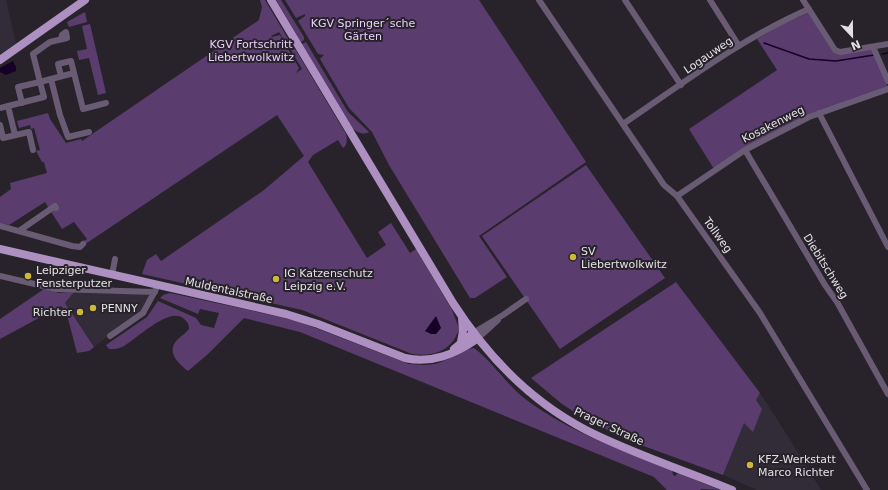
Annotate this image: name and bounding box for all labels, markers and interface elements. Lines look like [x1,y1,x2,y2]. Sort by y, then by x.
north arrow [832,16,872,56]
park label: KGV Springer´sche Gärten [311,17,416,43]
street label: Logauweg [681,34,735,76]
text: N [849,37,862,53]
park label: KGV Fortschritt Liebertwolkwitz [208,38,294,64]
street label: Kosakenweg [740,103,807,146]
street label: Tollweg [700,214,735,255]
street label: Diebitschweg [800,231,851,301]
place label: SV Liebertwolkwitz [581,245,667,271]
marker: SV Liebertwolkwitz [568,252,578,262]
place label: Leipziger Fensterputzer [36,264,113,290]
place label: IG Katzenschutz Leipzig e.V. [284,267,373,293]
marker: Leipziger Fensterputzer [23,271,33,281]
marker: IG Katzenschutz Leipzig e.V. [271,274,281,284]
street label: Muldentalstraße [184,275,274,306]
place label: PENNY [101,302,138,315]
marker: PENNY [88,303,98,313]
place label: Richter [33,306,72,319]
marker: Richter [75,307,85,317]
street label: Prager Straße [572,405,646,448]
place label: KFZ-Werkstatt Marco Richter [758,453,836,479]
marker: KFZ-Werkstatt Marco Richter [745,460,755,470]

